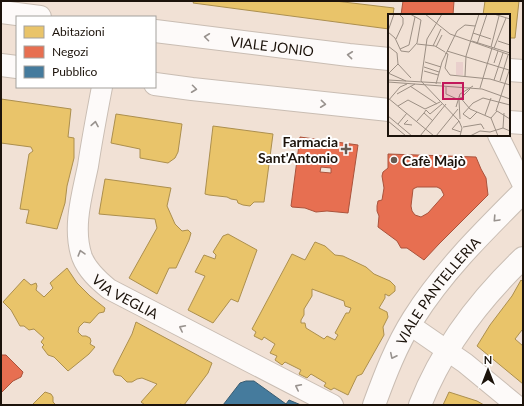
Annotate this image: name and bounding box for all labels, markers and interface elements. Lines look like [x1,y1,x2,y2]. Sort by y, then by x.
inset map [388,14,510,136]
legend [16,16,156,88]
text: Abitazioni [52,24,105,39]
street label: VIALE JONIO [229,32,315,59]
one-way arrow [204,33,210,42]
text: Negozi [52,44,89,59]
one-way arrow [347,51,353,60]
text: Pubblico [52,64,98,79]
one-way arrow [191,84,197,93]
one-way arrow [320,99,326,108]
one-way arrow [90,121,99,128]
place label: Farmacia Sant'Antonio [258,133,338,166]
marker: Farmacia Sant'Antonio [341,144,351,154]
place label: Cafè Majò [402,152,466,169]
marker: Cafè Majò [389,155,399,165]
one-way arrow [494,215,501,222]
street label: VIALE PANTELLERIA [392,233,484,347]
one-way arrow [77,249,86,256]
street label: VIA VEGLIA [89,270,162,322]
one-way arrow [179,325,187,332]
north arrow [468,350,508,390]
one-way arrow [390,352,398,360]
text: N [484,353,492,366]
one-way arrow [295,384,302,392]

